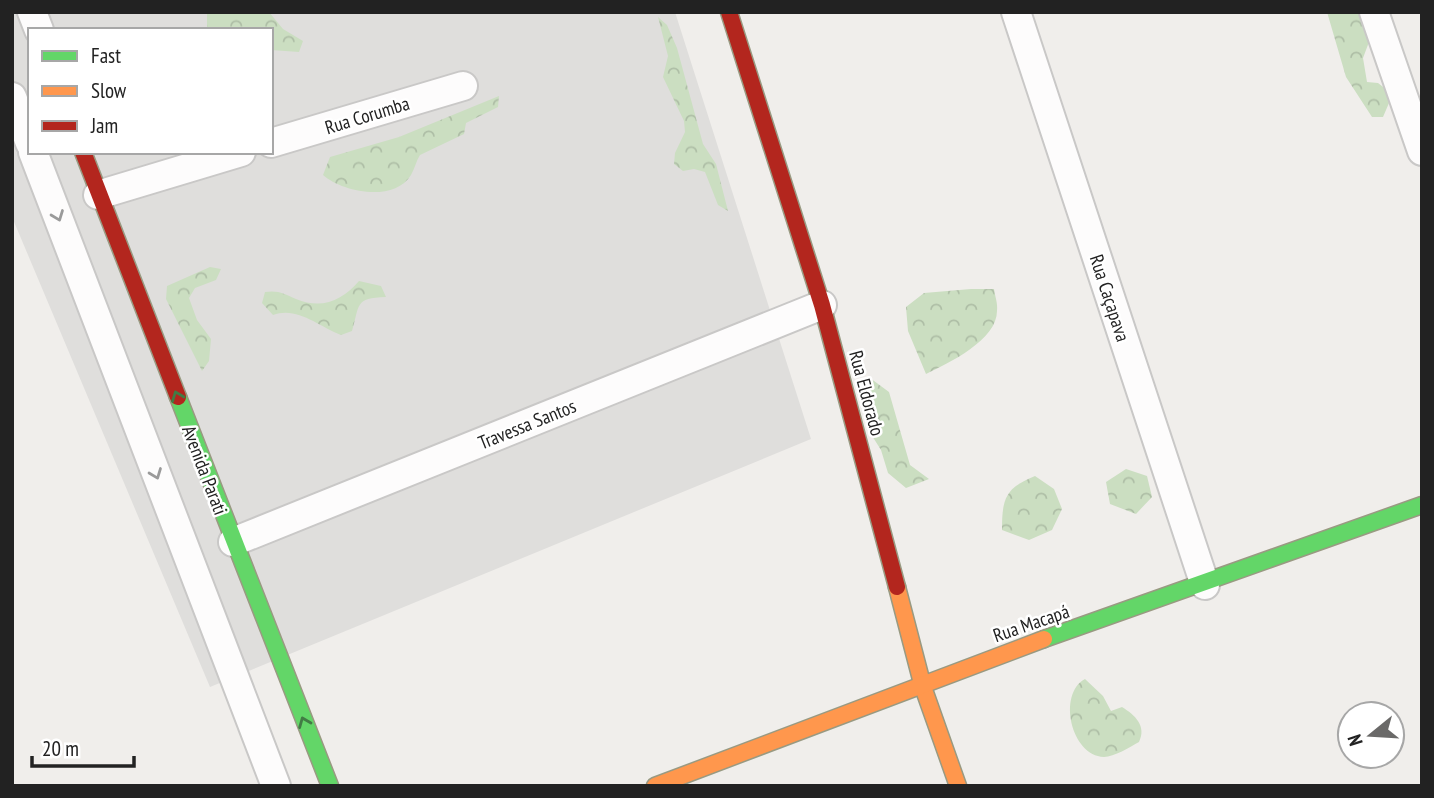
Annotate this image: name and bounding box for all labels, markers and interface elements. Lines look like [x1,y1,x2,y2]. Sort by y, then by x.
legend [28,28,273,154]
text: Fast [91,42,121,69]
text: Slow [91,77,127,104]
street label: Rua Corumba [322,91,412,139]
text: Jam [90,112,118,139]
one-way arrow [49,209,63,221]
street label: Rua Caçapava [1085,251,1135,345]
street label: Rua Eldorado [844,348,890,438]
one-way arrow [171,391,185,403]
street label: Travessa Santos [475,394,579,454]
street label: Avenida Parati [177,422,233,518]
one-way arrow [148,468,162,480]
street label: Rua Macapá [990,599,1072,647]
north arrow [1336,700,1406,770]
one-way arrow [299,717,313,729]
scale bar [32,724,133,768]
text: N [1342,732,1368,749]
text: 20 m [42,735,79,762]

